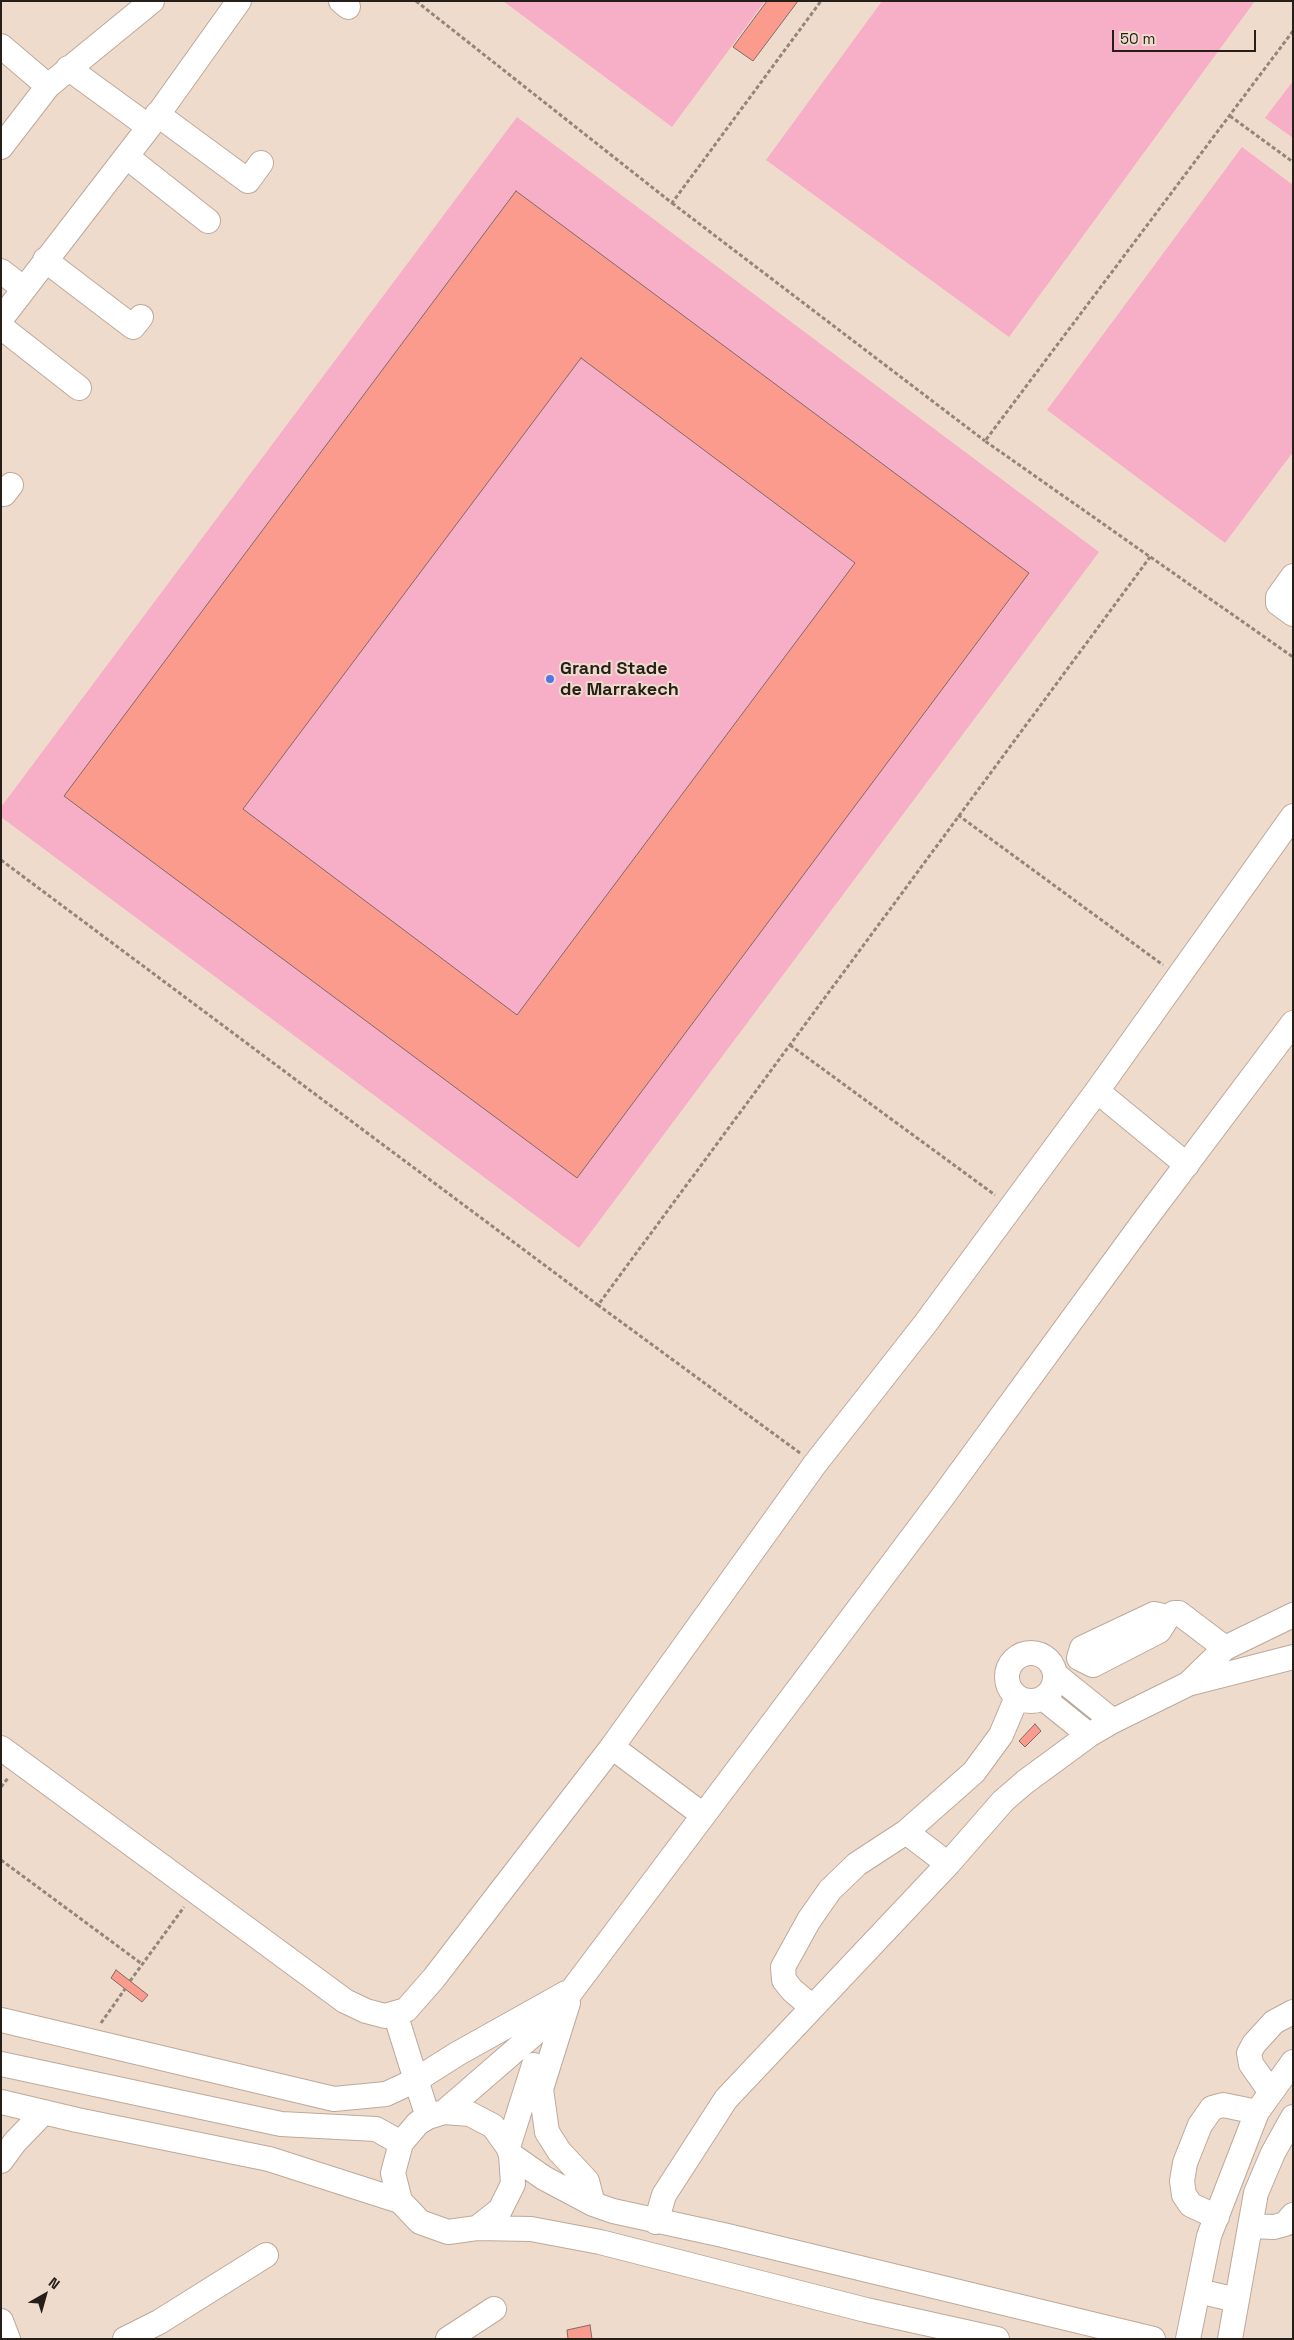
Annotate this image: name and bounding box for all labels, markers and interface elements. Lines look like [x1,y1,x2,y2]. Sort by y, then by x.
scale bar [1114,20,1258,52]
text: 50 m [1120,29,1155,48]
place label: Grand Stade de Marrakech [560,658,679,701]
marker: Grand Stade de Marrakech [544,673,556,685]
north arrow [20,2270,70,2320]
text: N [45,2273,63,2293]

